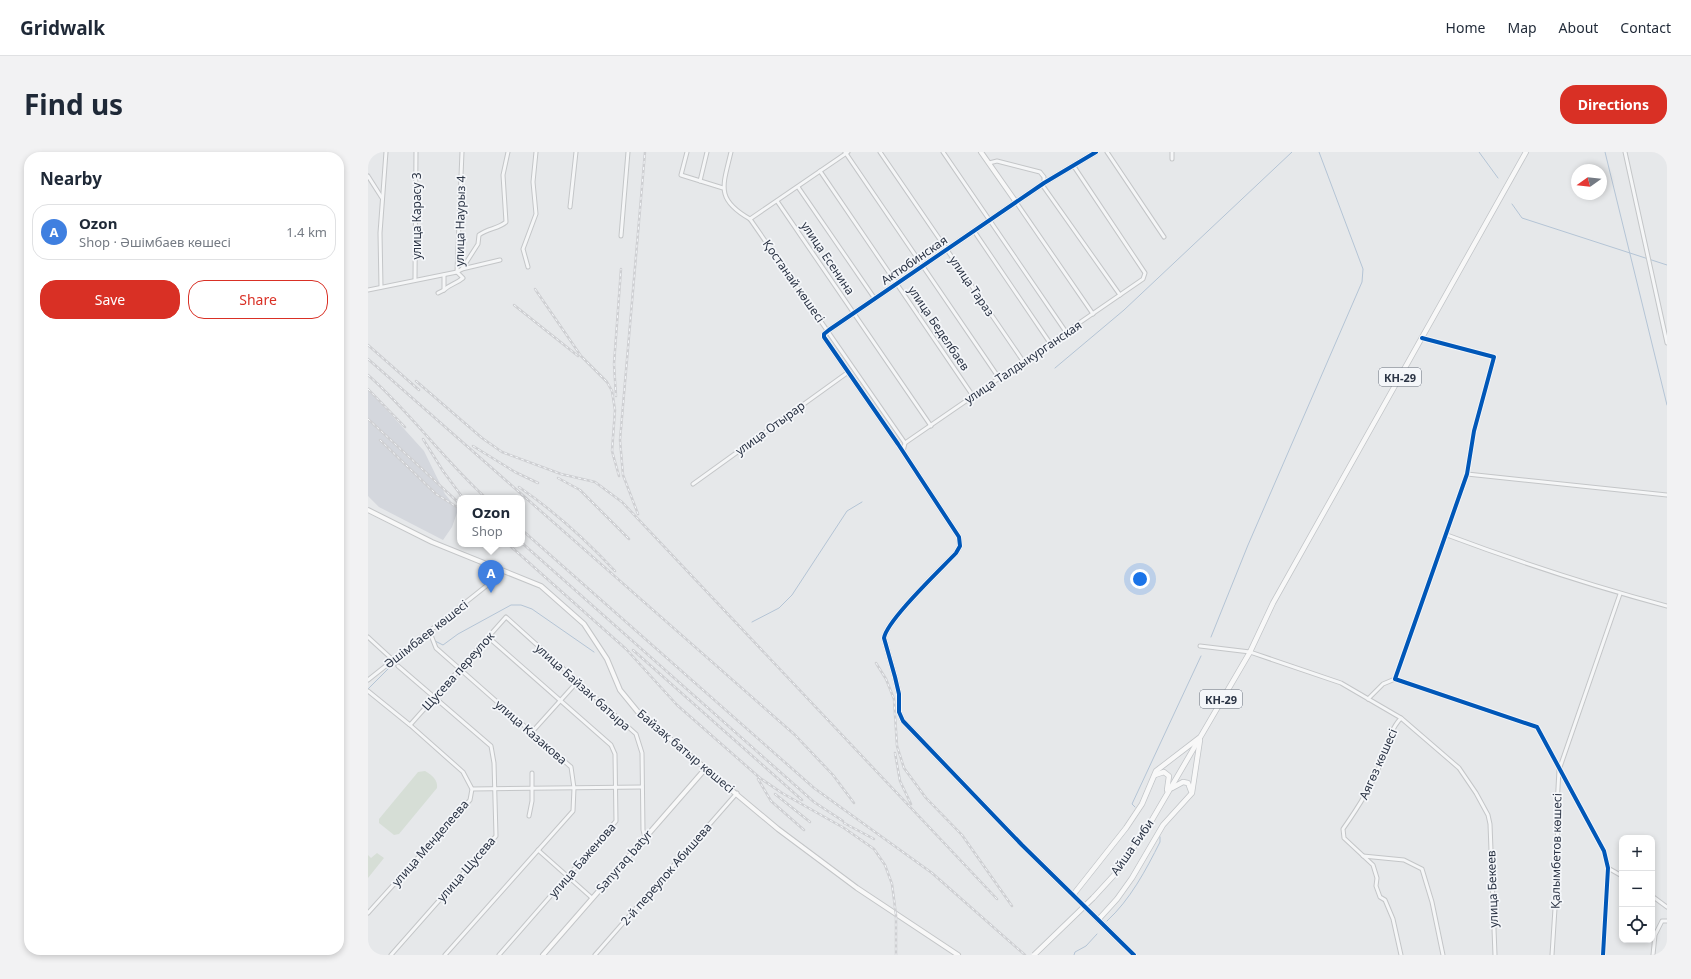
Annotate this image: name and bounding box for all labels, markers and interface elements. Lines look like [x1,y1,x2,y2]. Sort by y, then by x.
text: Gridwalk [20,15,105,41]
text: Home [1446,18,1485,37]
text: Map [1507,18,1537,37]
text: About [1559,18,1598,37]
text: Contact [1620,18,1671,37]
text: Find us [24,85,123,123]
button: Directions [1560,85,1667,124]
north arrow [1571,164,1607,200]
text: Nearby [40,167,102,190]
street label: улица Карасу 3 [408,172,425,260]
street label: улица Наурыз 4 [451,175,469,267]
text: Ozon [79,213,117,233]
street label: улица Есенина [797,218,859,298]
text: A [50,223,59,241]
text: 1.4 km [286,223,327,241]
street label: Актюбинская [877,231,951,289]
text: Shop · Әшімбаев көшесі [79,233,231,251]
street label: Қостанай көшесі [759,236,829,326]
street label: улица Тараз [945,252,999,320]
button: Save [40,280,180,319]
button: Share [188,280,328,319]
street label: улица Беделбаев [904,282,974,374]
street label: улица Талдыкурганская [961,316,1085,408]
road number: КН-29 [1379,368,1421,386]
street label: улица Отырар [732,397,808,459]
popup [457,495,525,547]
text: Ozon [472,502,510,522]
text: Shop [472,522,503,540]
pin: A [478,560,504,593]
your location [1130,569,1150,589]
street label: Әшімбаев көшесі [381,596,471,672]
street label: Щусева переулок [418,627,498,714]
street label: улица Байзак батыра [532,640,634,734]
road number: КН-29 [1200,690,1242,708]
street label: улица Казакова [491,696,571,768]
street label: Байзақ батыр көшесі [634,705,738,797]
street label: Аягөз көшесі [1355,726,1401,802]
street label: Қалымбетов көшесі [1546,793,1566,909]
street label: улица Менделеева [388,796,472,890]
street label: Айша Биби [1106,815,1158,879]
street label: улица Баженова [545,819,619,901]
street label: 2-й переулок Абишева [617,819,715,929]
street label: Sanyraq batyr [592,826,656,896]
street label: улица Щусева [433,833,499,905]
map controls [1619,835,1655,943]
button: + [1619,835,1655,871]
street label: улица Бекеев [1482,850,1502,928]
button: − [1619,871,1655,907]
button: locate [1619,907,1655,943]

